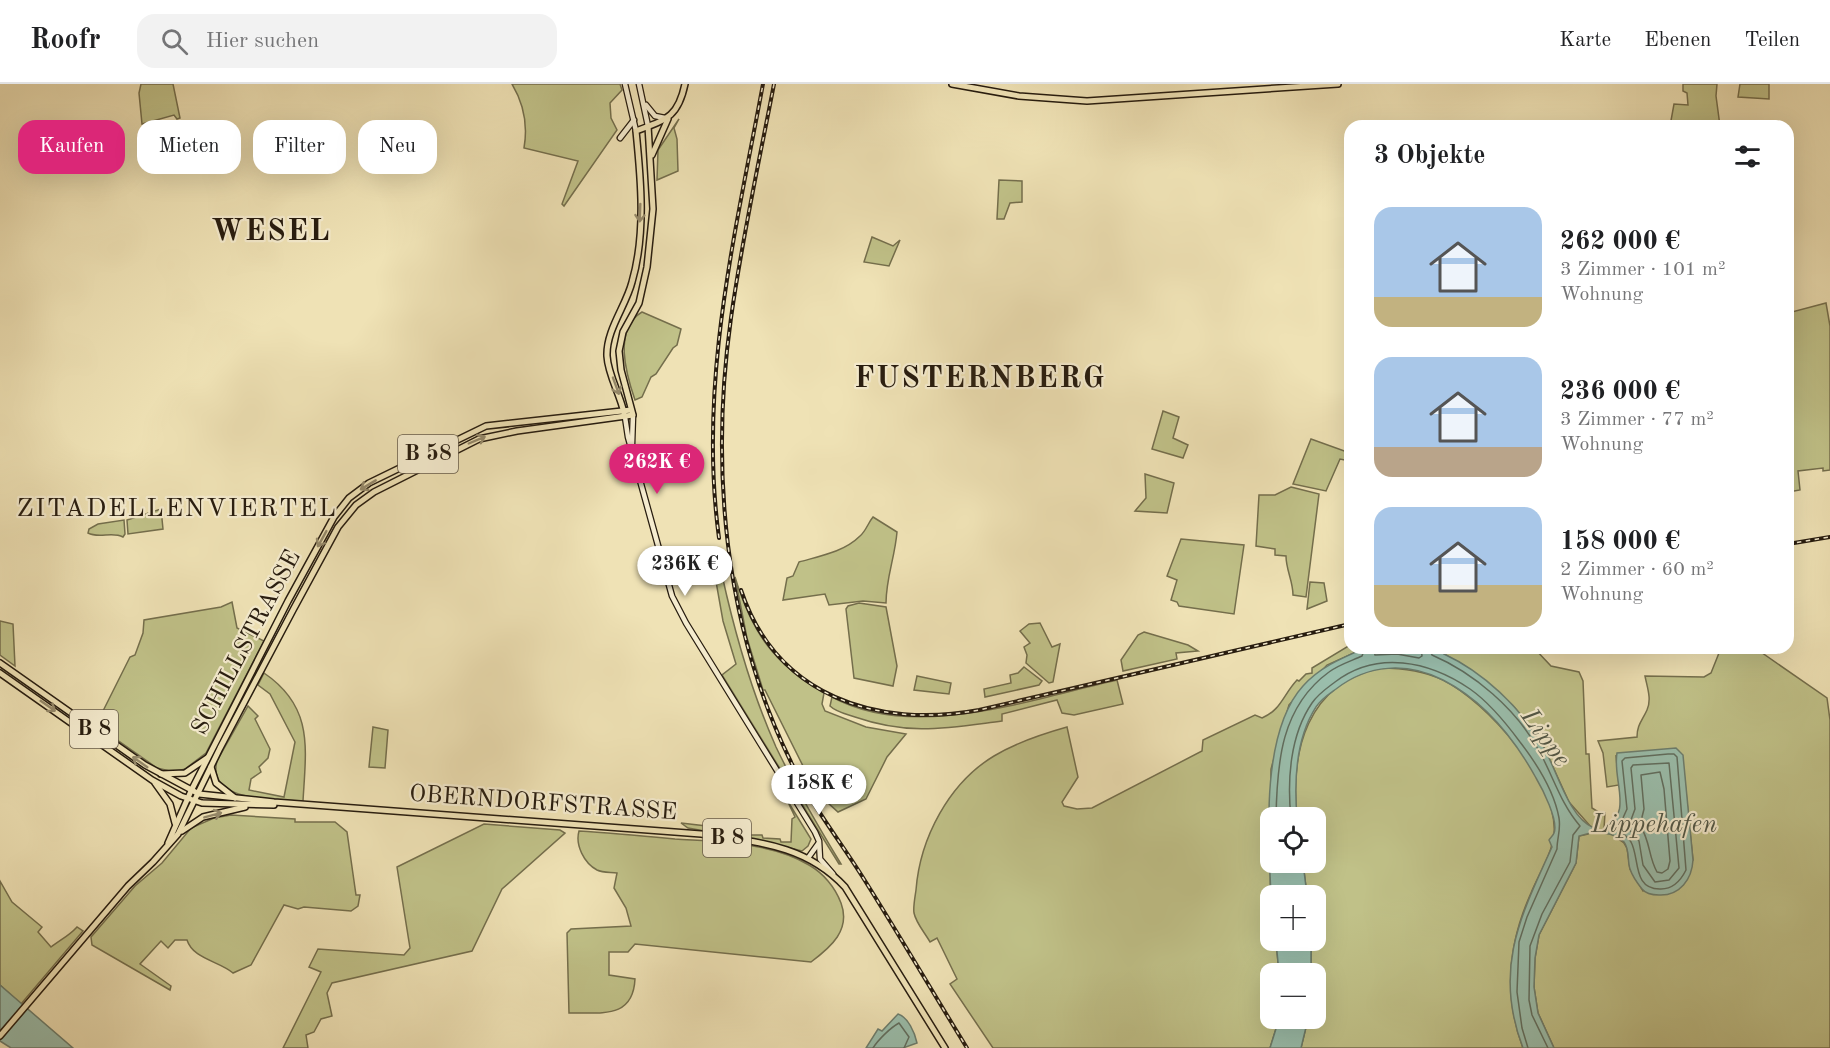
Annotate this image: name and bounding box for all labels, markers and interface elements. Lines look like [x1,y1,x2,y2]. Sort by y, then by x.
search box [137,14,557,68]
icon: search [158,25,191,58]
text: Roofr [30,27,101,55]
text: Hier suchen [206,30,319,52]
text: Karte [1559,30,1611,51]
text: Ebenen [1644,30,1711,51]
text: Teilen [1744,30,1800,51]
chip: Kaufen [18,120,125,174]
chip: Mieten [137,120,241,174]
chip: Filter [253,120,346,174]
chip: Neu [358,120,437,174]
icon: filters [1731,140,1764,173]
text: 3 Objekte [1374,143,1486,169]
one-way arrow [634,203,646,223]
district label: WESEL [211,217,331,247]
text: 262 000 € [1560,229,1680,255]
icon: home [1422,231,1494,303]
text: 3 Zimmer · 101 m² [1560,260,1725,280]
text: Wohnung [1560,285,1643,305]
district label: FUSTERNBERG [854,364,1106,394]
one-way arrow [612,377,623,395]
text: 236 000 € [1560,379,1680,405]
icon: home [1422,381,1494,453]
text: 3 Zimmer · 77 m² [1560,410,1714,430]
one-way arrow [467,434,486,445]
road number: B 58 [398,435,458,473]
text: Wohnung [1560,435,1643,455]
pin: 262K € [608,444,706,495]
text: 262K € [623,453,691,473]
one-way arrow [360,479,377,491]
district label: ZITADELLENVIERTEL [17,496,337,522]
text: 158 000 € [1560,529,1680,555]
one-way arrow [316,530,327,548]
icon: home [1422,531,1494,603]
pin: 236K € [636,546,734,597]
street label: SCHILLSTRASSE [188,547,306,739]
text: 236K € [651,555,719,575]
text: 2 Zimmer · 60 m² [1560,560,1714,580]
text: Wohnung [1560,585,1643,605]
one-way arrow [40,700,56,713]
water label: Lippe [1515,703,1575,772]
road number: B 8 [70,710,118,748]
one-way arrow [132,756,149,768]
pin: 158K € [770,765,868,816]
text: 158K € [785,774,853,794]
street label: OBERNDORFSTRASSE [408,783,678,825]
map controls [1260,807,1326,1029]
button: locate [1260,807,1326,873]
one-way arrow [203,808,222,820]
water label: Lippehafen [1590,812,1717,838]
road number: B 8 [703,819,751,857]
button: + [1260,885,1326,951]
button: − [1260,963,1326,1029]

